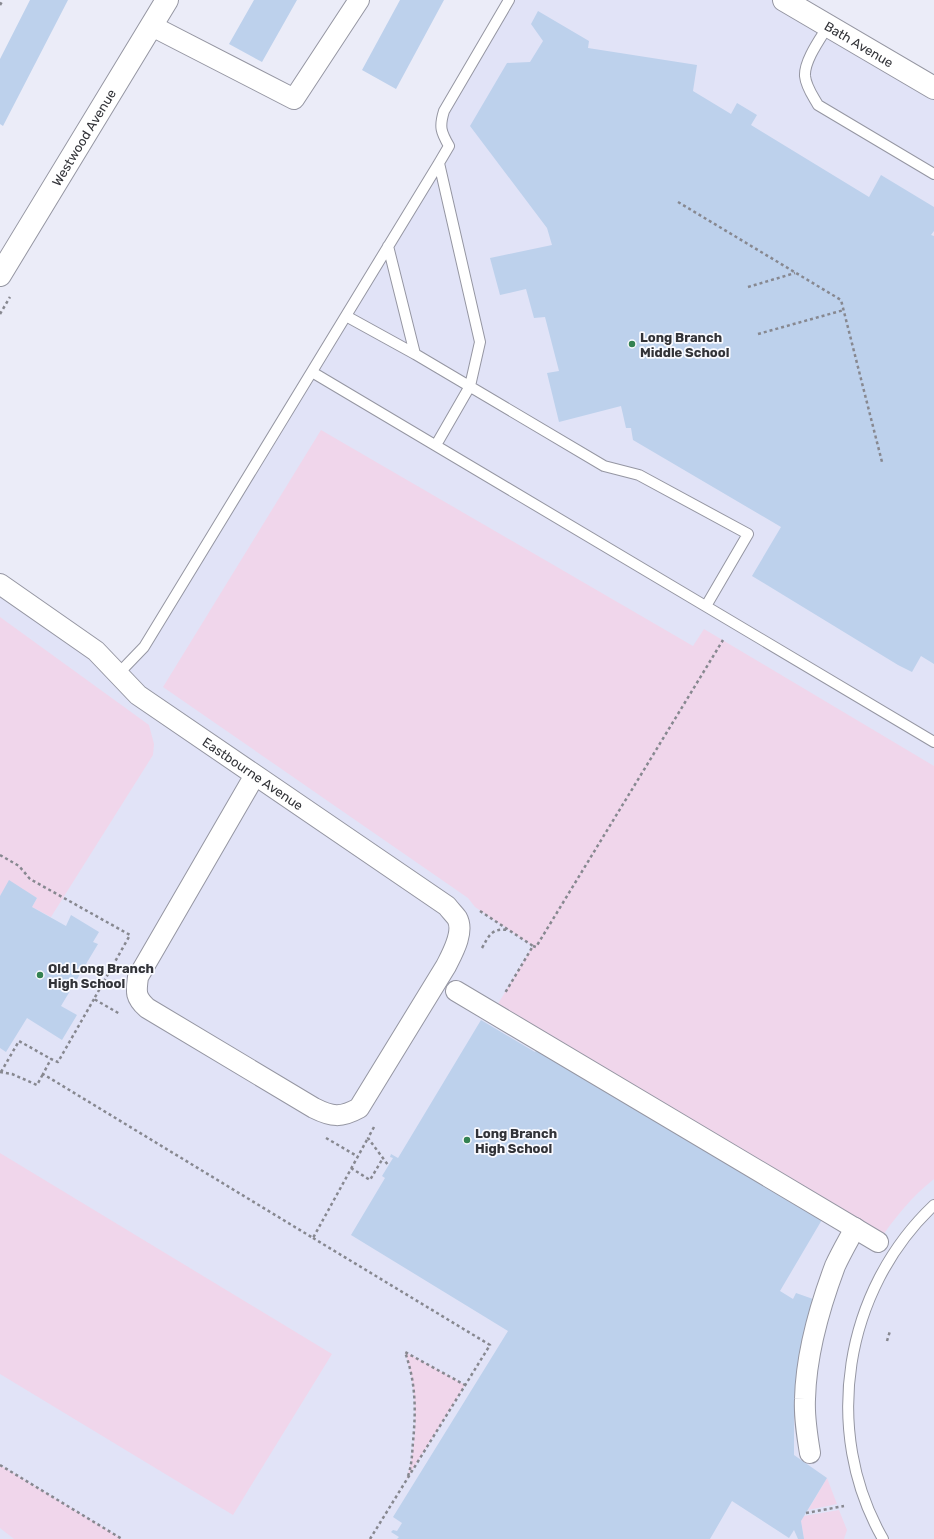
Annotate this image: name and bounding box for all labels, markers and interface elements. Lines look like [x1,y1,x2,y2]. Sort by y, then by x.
street label: Bath Avenue [822,18,896,70]
street label: Westwood Avenue [49,87,119,189]
place label: Long Branch Middle School [640,330,729,360]
marker: Long Branch Middle School [627,339,637,349]
street label: Eastbourne Avenue [199,734,306,813]
place label: Old Long Branch High School [48,961,154,991]
marker: Old Long Branch High School [35,970,45,980]
place label: Long Branch High School [475,1126,557,1156]
marker: Long Branch High School [462,1135,472,1145]

